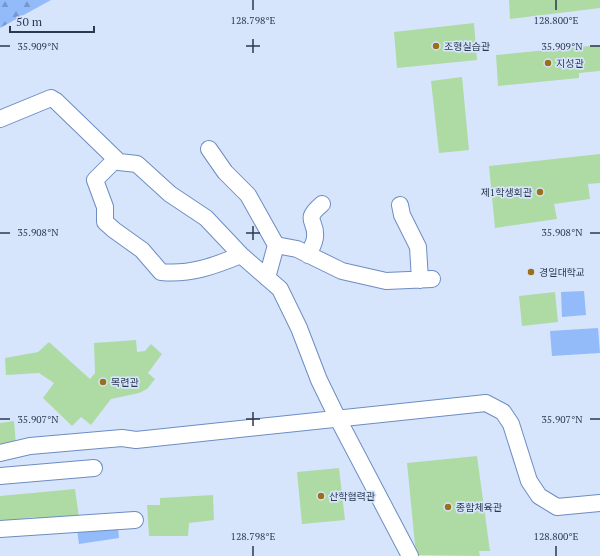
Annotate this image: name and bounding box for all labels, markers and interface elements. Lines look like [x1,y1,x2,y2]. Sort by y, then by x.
scale bar [10,8,94,34]
text: 50 m [16,14,43,29]
text: 128.798°E [231,14,276,27]
text: 128.800°E [534,14,579,27]
text: 35.909°N [18,40,59,53]
place label: 조형실습관 [444,40,491,53]
text: 35.909°N [542,40,583,53]
marker: 조형실습관 [431,41,441,51]
place label: 지성관 [556,57,584,70]
marker: 지성관 [543,58,553,68]
place label: 제1학생회관 [481,186,533,199]
marker: 제1학생회관 [535,187,545,197]
text: 35.908°N [18,226,59,239]
text: 35.908°N [542,226,583,239]
place label: 경일대학교 [539,266,585,279]
marker: 경일대학교 [526,267,536,277]
place label: 목련관 [111,376,139,389]
marker: 목련관 [98,377,108,387]
text: 35.907°N [18,413,59,426]
text: 35.907°N [542,413,583,426]
place label: 산학협력관 [329,490,376,503]
marker: 산학협력관 [316,491,326,501]
place label: 종합체육관 [456,501,503,514]
marker: 종합체육관 [443,502,453,512]
text: 128.798°E [231,530,276,543]
text: 128.800°E [534,530,579,543]

